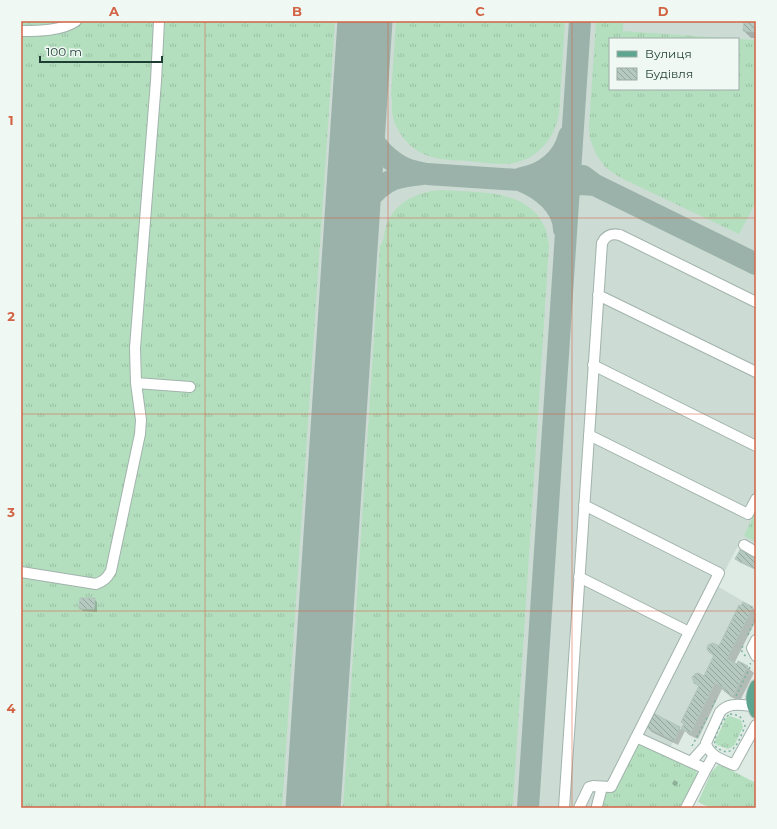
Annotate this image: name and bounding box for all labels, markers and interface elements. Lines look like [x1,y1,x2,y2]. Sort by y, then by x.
text: A [108,3,120,19]
text: B [292,3,302,19]
text: C [475,3,485,19]
text: D [658,3,669,19]
scale bar [40,38,162,64]
legend [609,38,739,90]
text: 100 m [46,44,82,59]
text: Вулиця [645,46,692,61]
text: Будівля [645,66,693,81]
text: 1 [8,112,14,128]
text: 2 [7,308,15,324]
text: 3 [6,504,15,520]
text: 4 [7,700,16,716]

